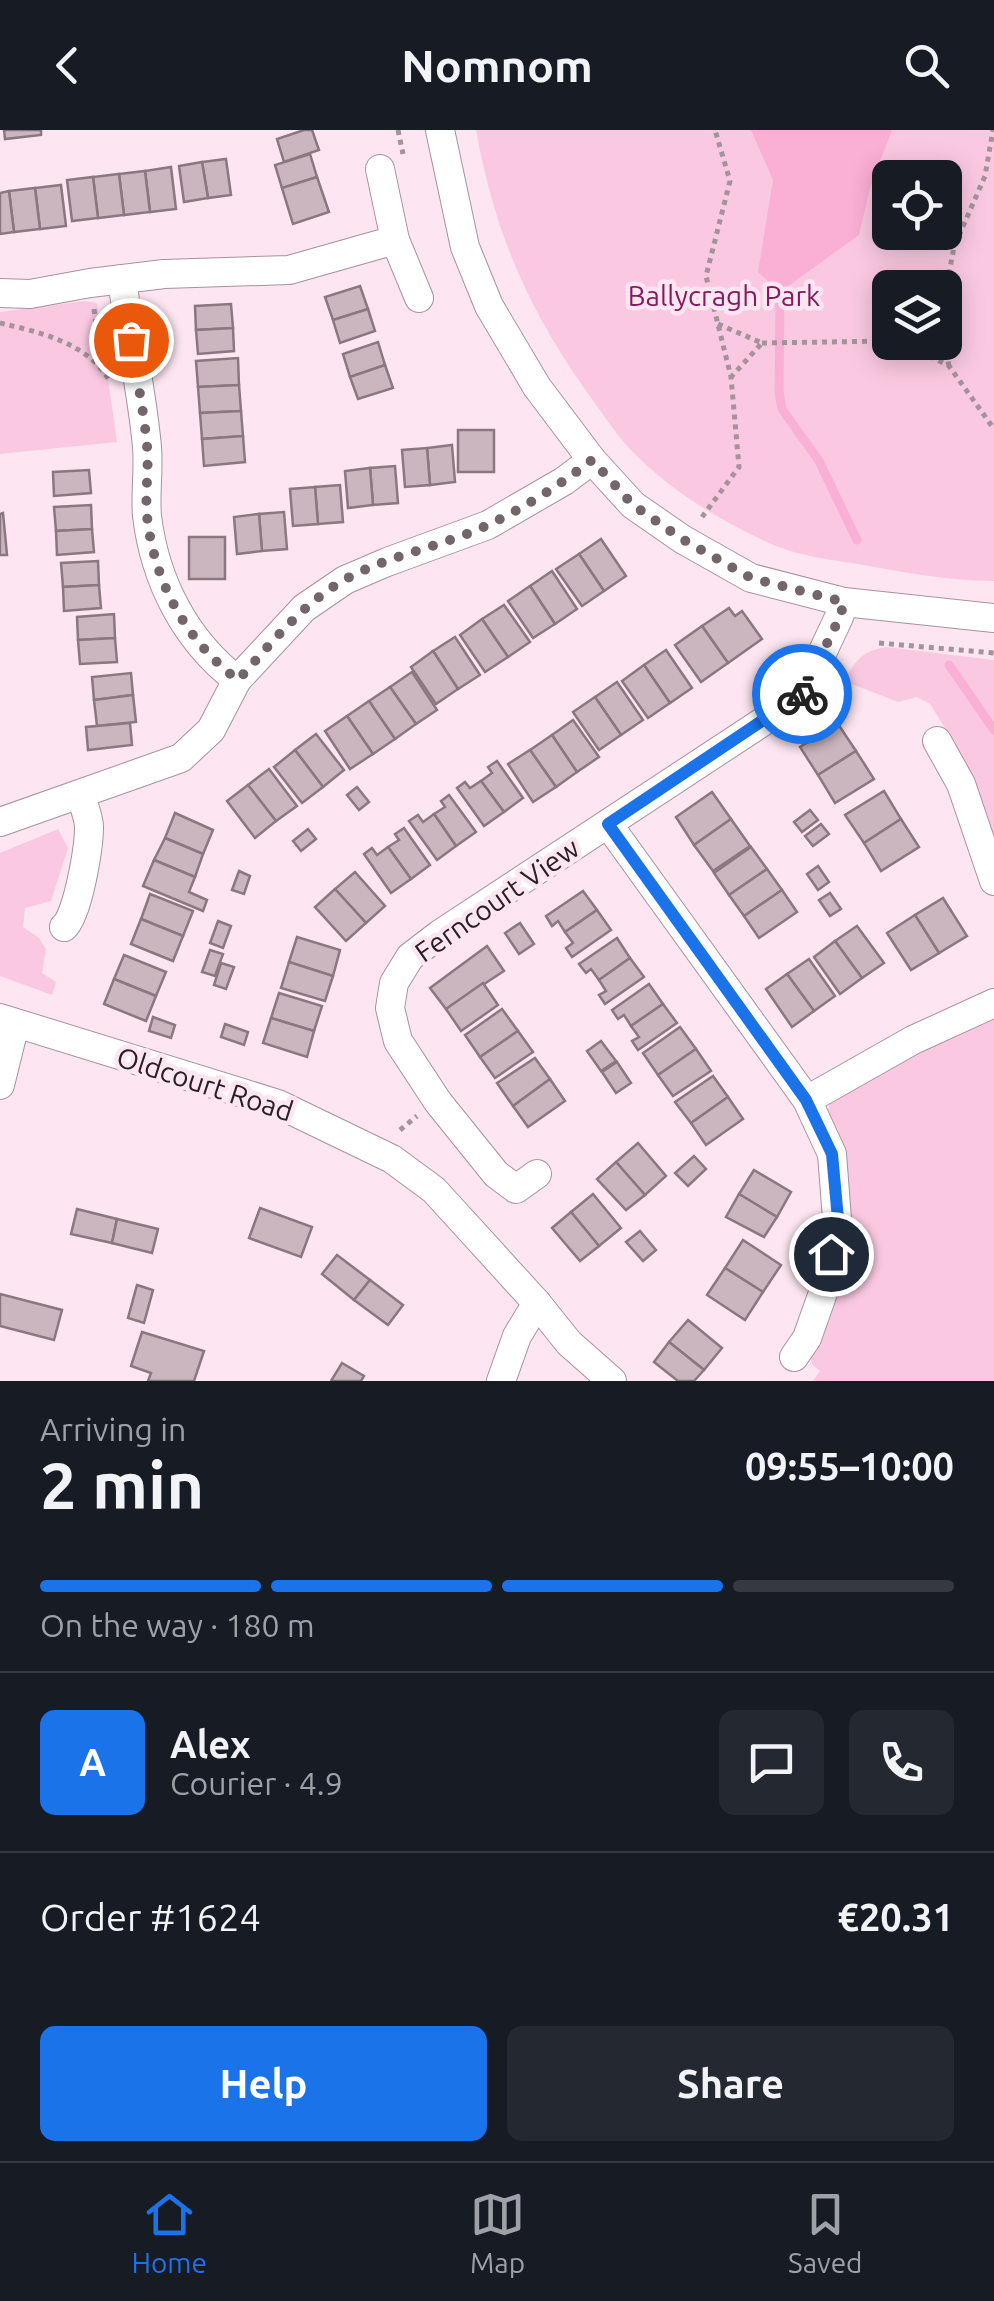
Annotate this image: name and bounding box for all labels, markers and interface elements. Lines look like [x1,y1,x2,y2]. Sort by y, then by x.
icon: back [40,38,95,93]
icon: search [899,38,954,93]
text: Nomnom [401,40,593,91]
map controls [872,160,962,360]
button: locate [872,160,962,250]
button: layers [872,270,962,360]
park label: Ballycragh Park [628,280,820,311]
pin [89,298,174,383]
icon: bag [104,313,159,368]
courier [752,644,852,744]
icon: bike [775,667,830,722]
street label: Ferncourt View [409,831,585,968]
street label: Oldcourt Road [113,1040,297,1127]
pin [789,1212,874,1297]
icon: home [804,1227,859,1282]
text: Arriving in [40,1411,186,1447]
text: 09:55–10:00 [745,1445,954,1487]
text: 2 min [40,1448,204,1521]
text: On the way · 180 m [40,1607,315,1643]
button: chat [719,1710,824,1815]
button: phone [849,1710,954,1815]
text: Alex [170,1723,251,1765]
text: A [79,1741,106,1783]
text: Courier · 4.9 [170,1765,343,1801]
text: Order #1624 [40,1896,261,1938]
text: €20.31 [837,1896,954,1938]
button: Help [40,2026,487,2141]
button: Share [507,2026,954,2141]
tab: Home [131,2187,207,2278]
tab: Map [470,2187,525,2278]
tab: Saved [788,2187,863,2278]

